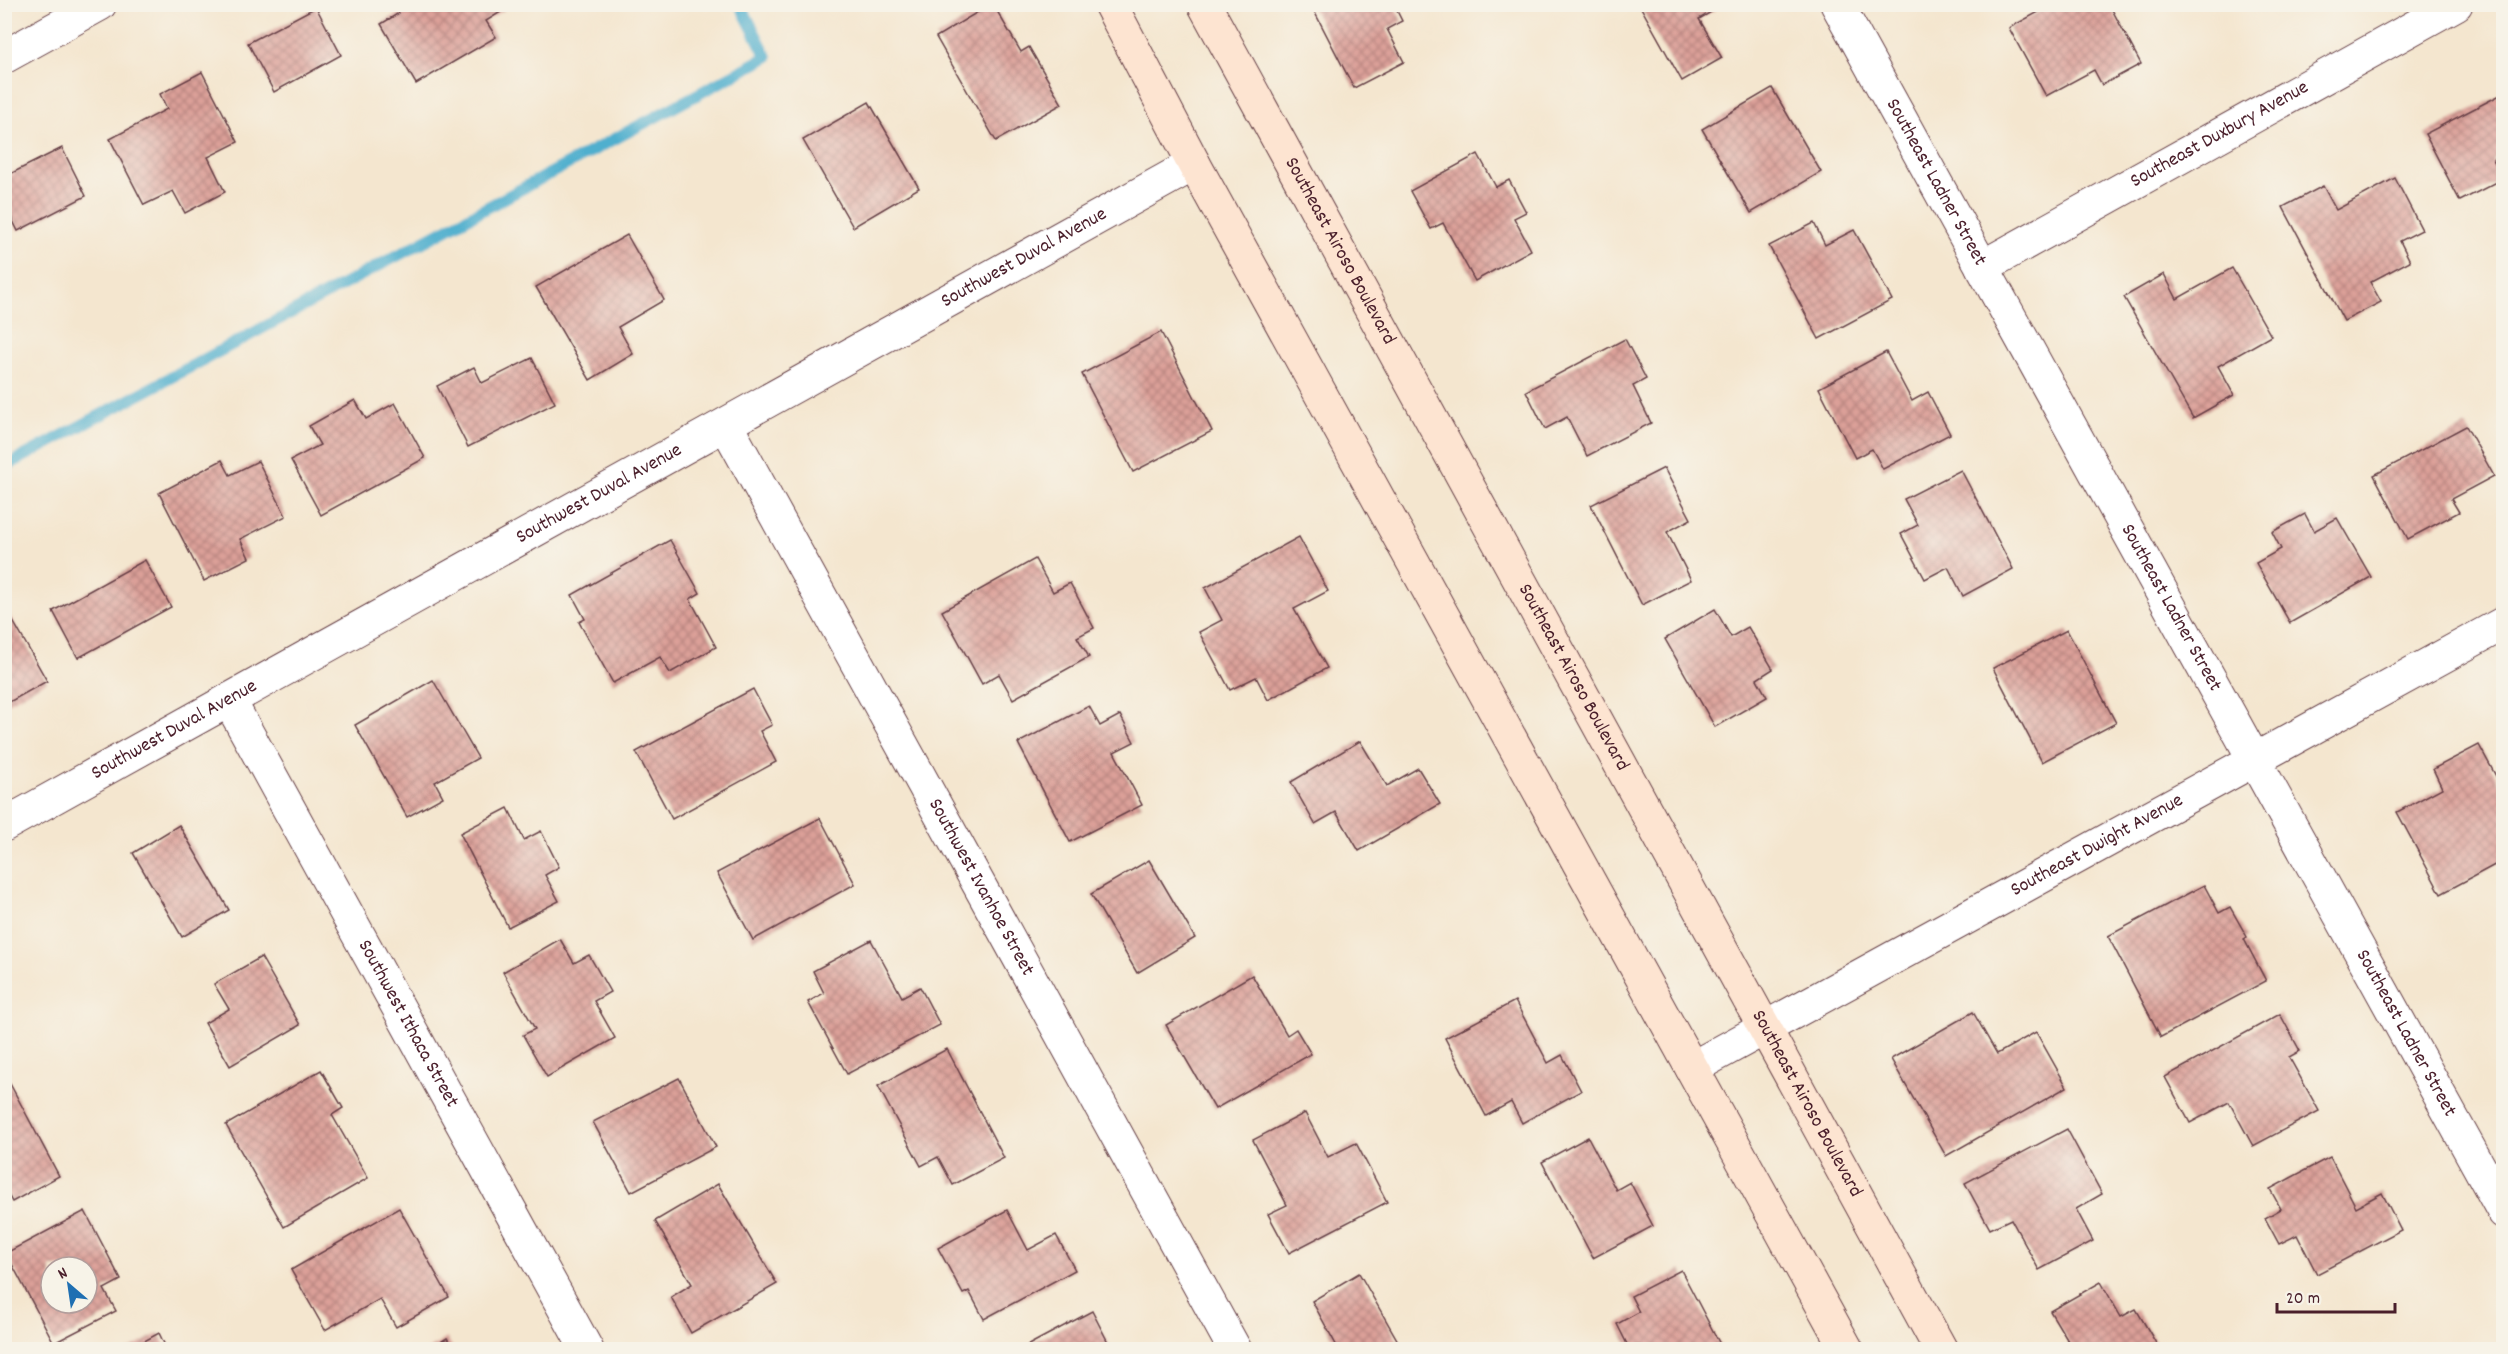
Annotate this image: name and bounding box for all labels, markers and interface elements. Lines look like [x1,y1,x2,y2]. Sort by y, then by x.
street label: Southeast Duxbury Avenue [2126,74,2314,196]
street label: Southeast Ladner Street [1878,94,1993,271]
street label: Southeast Airoso Boulevard [1277,153,1402,350]
street label: Southwest Duval Avenue [936,201,1112,316]
street label: Southwest Duval Avenue [511,437,688,552]
street label: Southeast Ladner Street [2113,519,2228,697]
street label: Southeast Airoso Boulevard [1510,579,1635,776]
street label: Southwest Duval Avenue [86,673,263,788]
street label: Southeast Dwight Avenue [2006,787,2189,905]
street label: Southwest Ivanhoe Street [920,794,1041,981]
street label: Southwest Ithaca Street [350,935,465,1113]
street label: Southeast Ladner Street [2348,945,2463,1122]
street label: Southeast Airoso Boulevard [1744,1005,1869,1203]
north arrow [39,1255,99,1315]
text: N [54,1262,72,1286]
scale bar [2277,1276,2396,1314]
text: 20 m [2286,1287,2320,1312]

